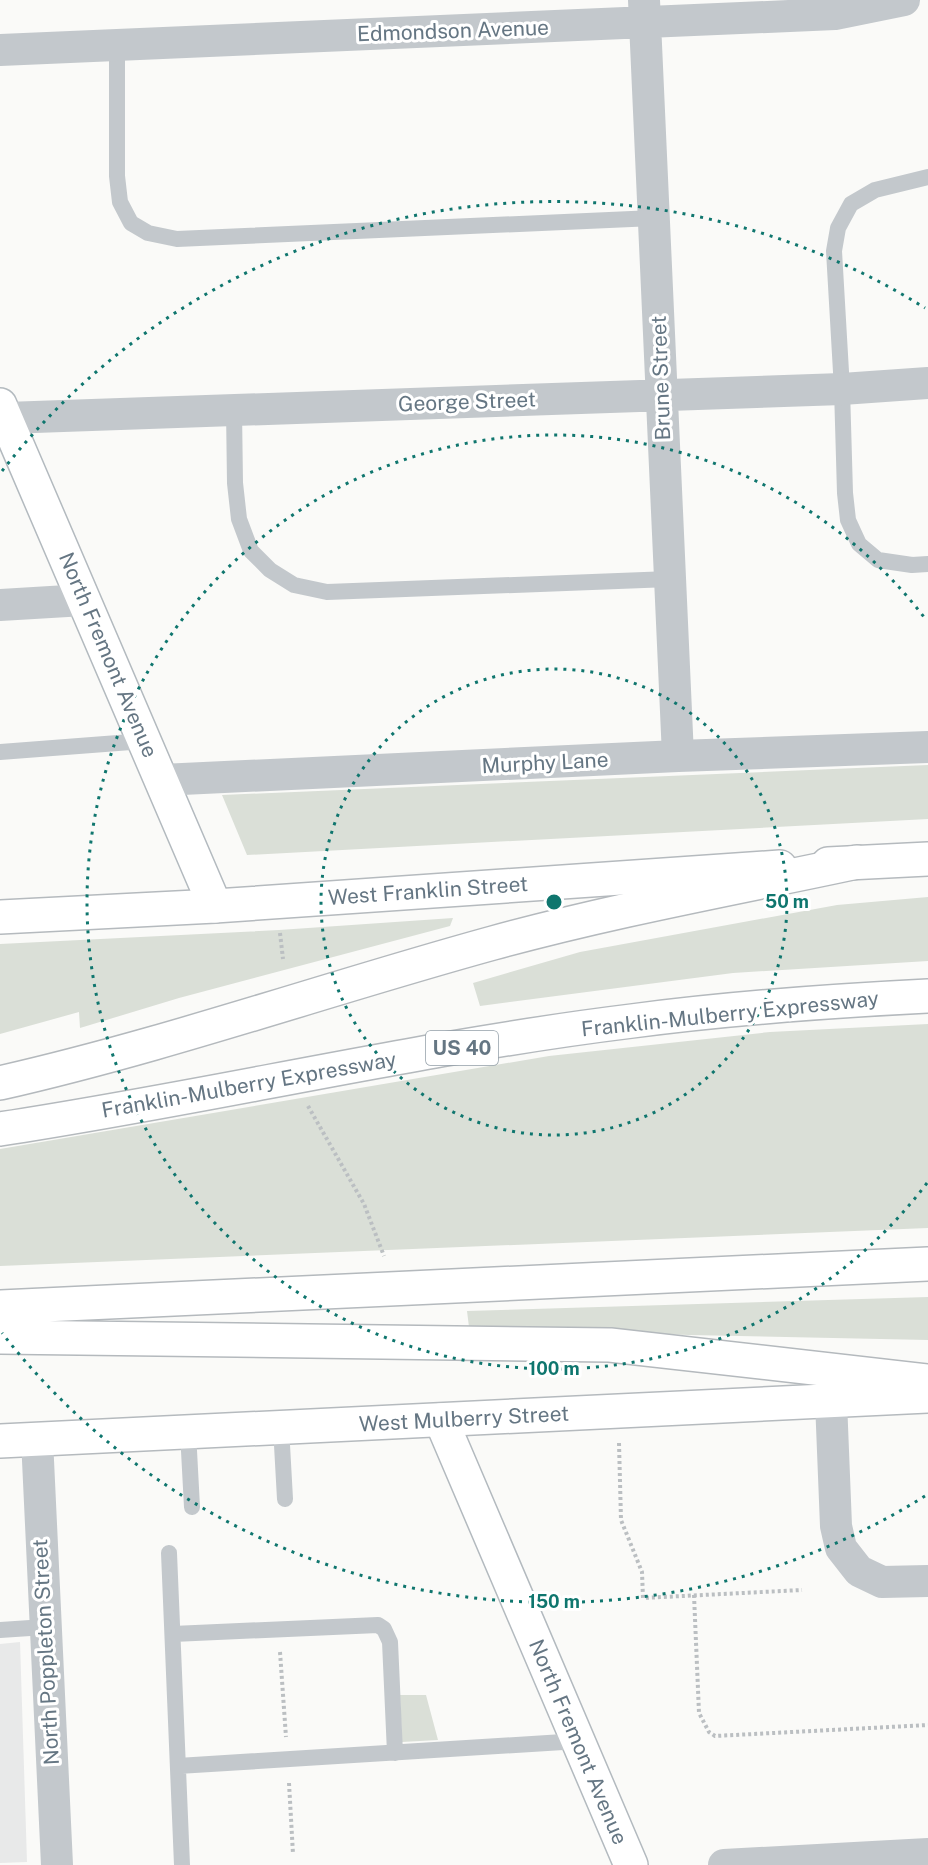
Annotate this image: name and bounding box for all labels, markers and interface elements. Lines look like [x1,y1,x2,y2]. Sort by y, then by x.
street label: Edmondson Avenue [357,15,549,46]
street label: Brune Street [646,315,675,441]
street label: George Street [398,387,536,416]
street label: North Fremont Avenue [54,548,163,761]
street label: Murphy Lane [481,747,609,778]
street label: West Franklin Street [327,871,529,910]
text: 50 m [765,891,809,912]
centre of rings [544,892,564,912]
street label: Franklin-Mulberry Expressway [580,985,880,1042]
road number: US 40 [426,1031,498,1065]
street label: Franklin-Mulberry Expressway [100,1046,398,1123]
text: 100 m [528,1358,580,1379]
street label: West Mulberry Street [358,1401,570,1436]
street label: North Poppleton Street [27,1538,64,1766]
text: 150 m [528,1591,580,1612]
street label: North Fremont Avenue [524,1635,633,1848]

